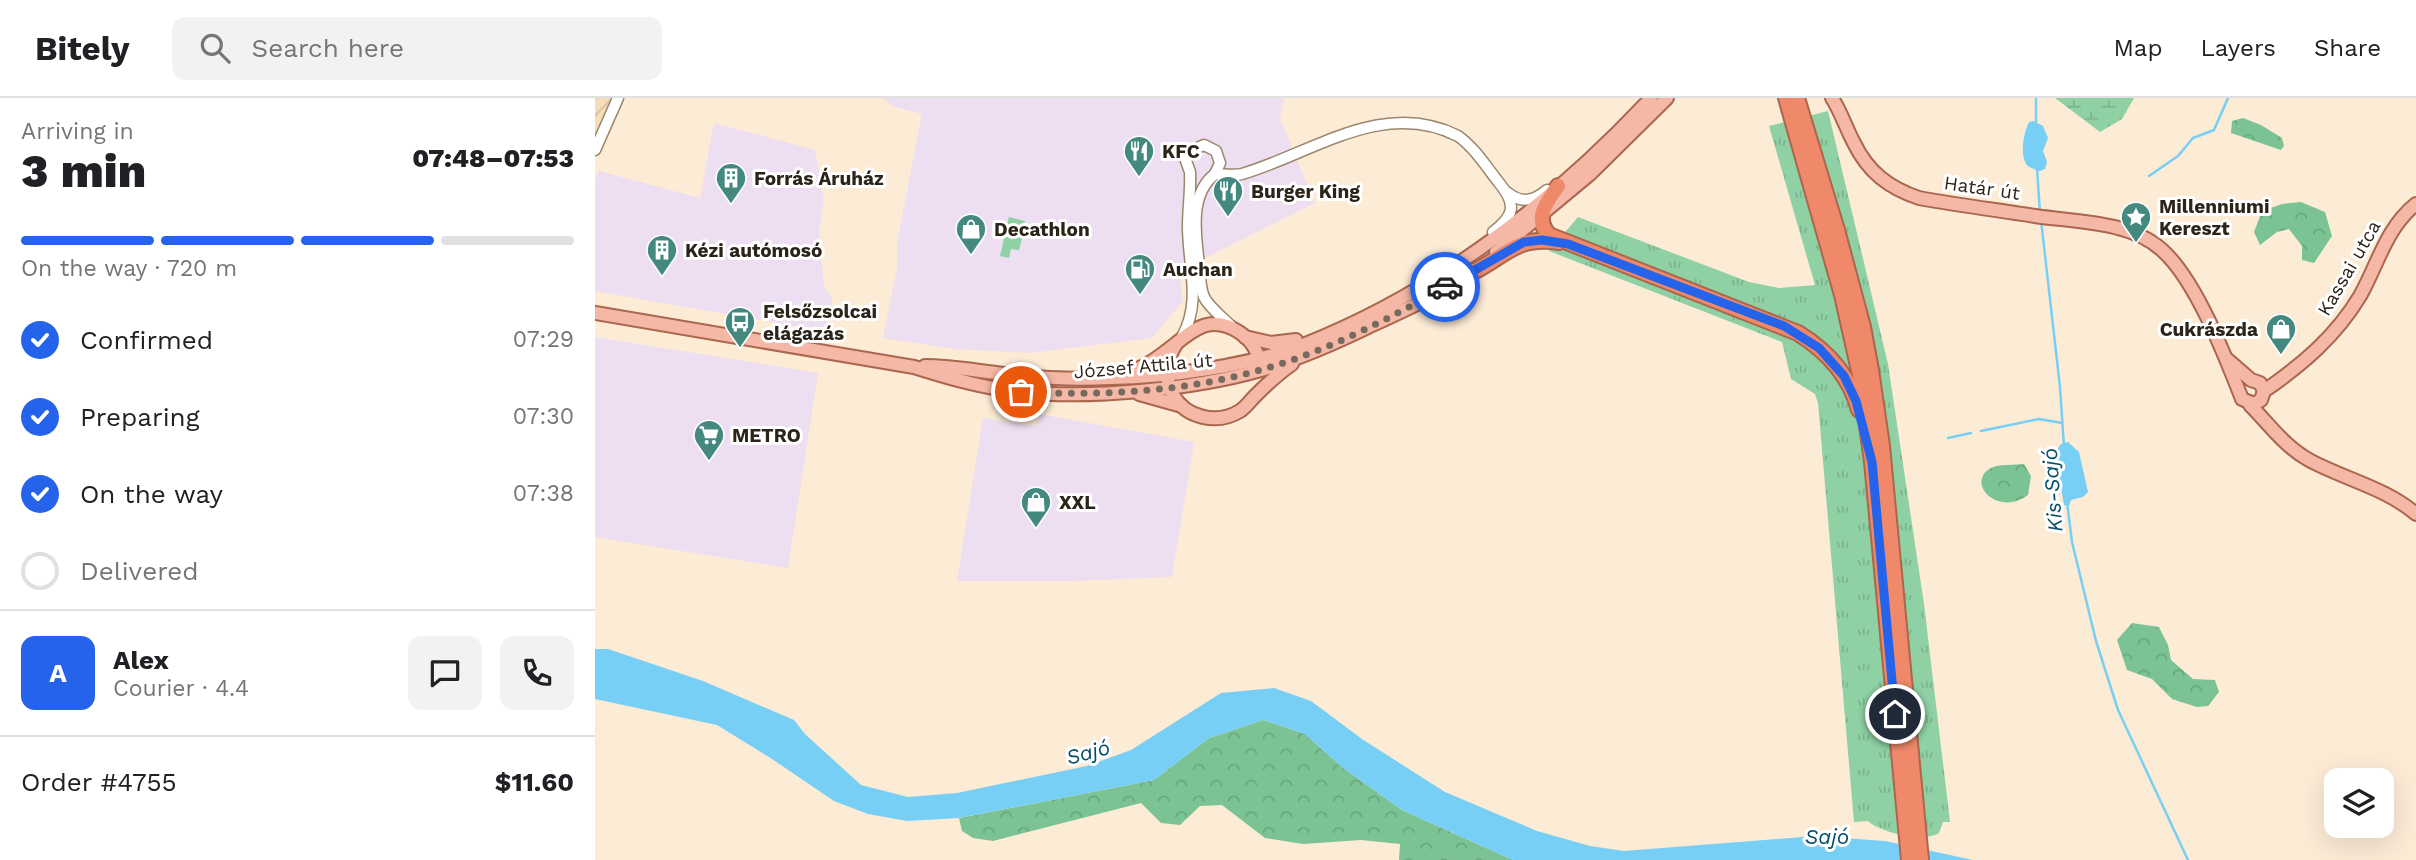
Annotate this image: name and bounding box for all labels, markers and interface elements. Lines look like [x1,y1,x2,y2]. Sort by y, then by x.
search box [172,17,662,80]
text: Bitely [35,29,130,68]
icon: search [196,29,234,67]
text: Search here [252,33,404,63]
text: Map [2114,34,2162,62]
text: Layers [2200,34,2276,62]
text: Share [2314,34,2381,62]
text: Arriving in [21,118,134,145]
restaurant icon: KFC [1122,134,1156,178]
place label: KFC [1162,140,1200,163]
text: 07:48–07:53 [412,143,574,173]
text: 3 min [21,144,146,198]
building icon: Forrás Áruház [714,161,748,205]
place label: Forrás Áruház [754,167,884,190]
street label: Határ út [1943,171,2021,205]
restaurant icon: Burger King [1211,174,1245,218]
place label: Burger King [1251,180,1360,203]
place label: Millenniumi Kereszt [2159,195,2270,240]
place icon: Millenniumi Kereszt [2119,200,2153,244]
shop icon: Decathlon [954,212,988,256]
street label: Kassai utca [2312,216,2386,320]
place label: Decathlon [994,218,1090,241]
building icon: Kézi autómosó [645,233,679,277]
place label: Kézi autómosó [685,239,822,262]
fuel station icon: Auchan [1123,252,1157,296]
courier [1410,252,1480,322]
text: On the way · 720 m [21,255,237,282]
place label: Auchan [1163,258,1233,281]
icon: car [1426,268,1464,306]
place label: Felsőzsolcai elágazás [763,300,877,345]
bus stop icon: Felsőzsolcai elágazás [723,305,757,349]
shop icon: Cukrászda [2264,312,2298,356]
place label: Cukrászda [2160,318,2258,341]
icon: check [21,321,59,359]
text: Confirmed [80,325,213,355]
text: 07:29 [513,326,574,353]
street label: József Attila út [1073,348,1213,384]
pin [991,362,1051,422]
icon: bag [1002,373,1040,411]
icon: check [21,398,59,436]
text: Preparing [80,402,200,432]
text: 07:30 [513,403,574,430]
supermarket icon: METRO [692,418,726,462]
place label: METRO [732,424,801,447]
water label: Kis-Sajó [2037,447,2067,533]
icon: check [21,475,59,513]
text: On the way [80,479,223,509]
text: 07:38 [513,480,574,507]
shop icon: XXL [1019,485,1053,529]
place label: XXL [1059,491,1096,514]
text: Delivered [80,556,199,586]
button: chat [408,636,482,710]
button: phone [500,636,574,710]
text: Alex [113,645,169,675]
text: A [49,658,67,688]
text: Courier · 4.4 [113,675,249,702]
pin [1865,684,1925,744]
icon: home [1876,695,1914,733]
water label: Sajó [1063,734,1113,770]
text: Order #4755 [21,767,177,797]
text: $11.60 [495,767,574,797]
map controls [2324,768,2394,838]
button: layers [2324,768,2394,838]
water label: Sajó [1805,824,1849,849]

